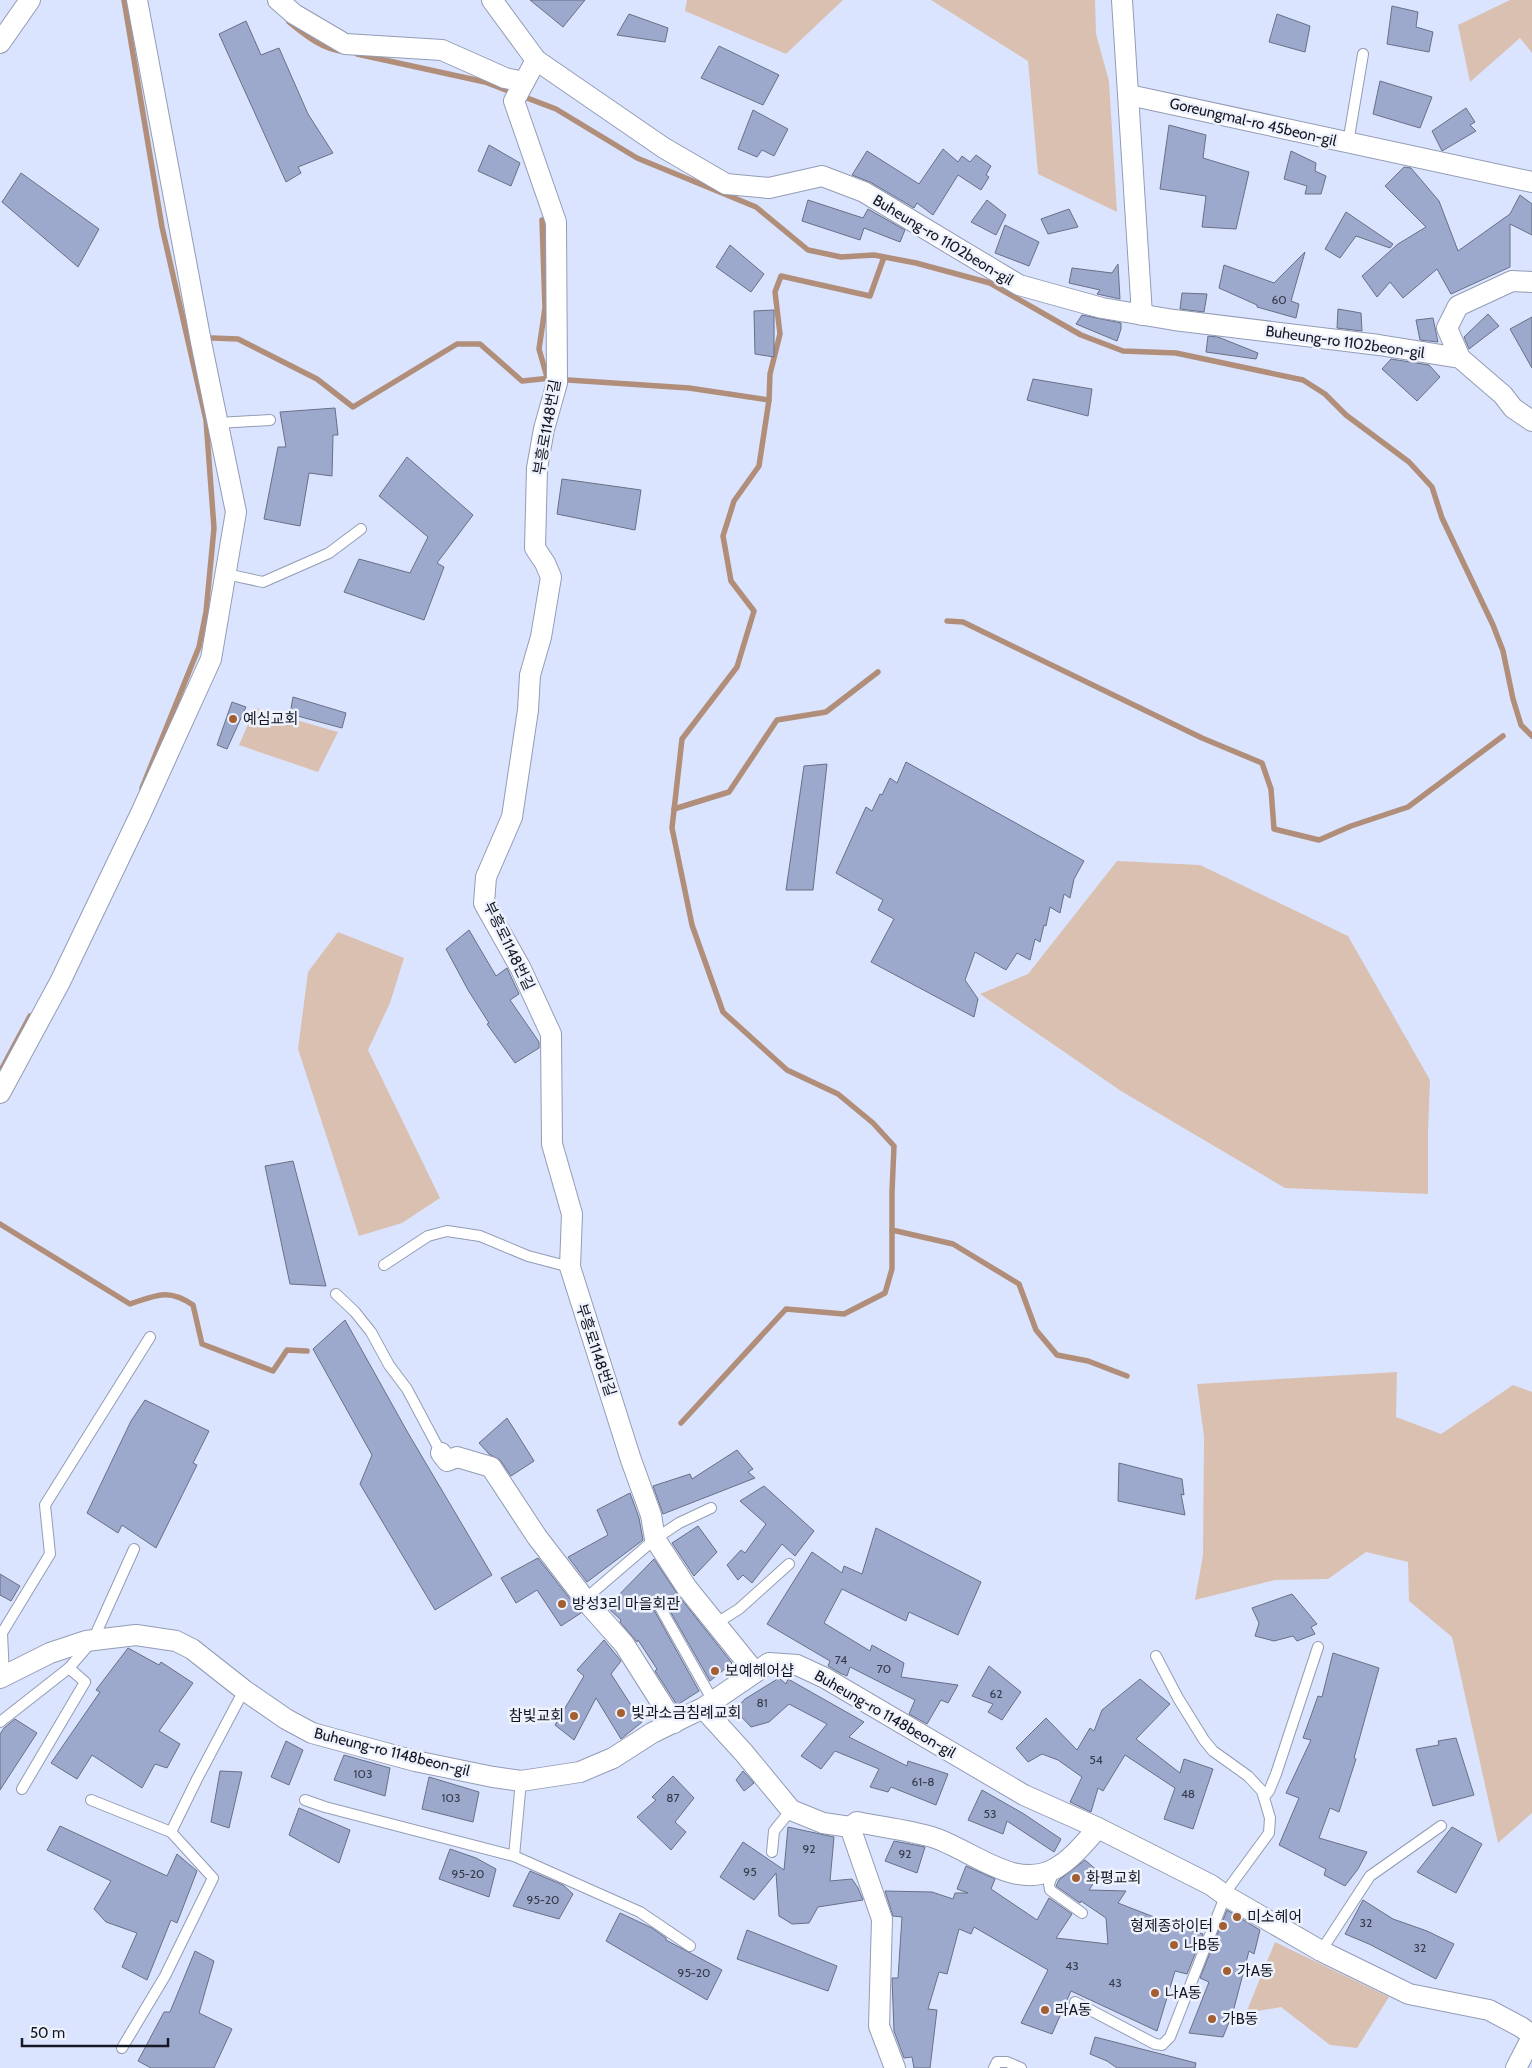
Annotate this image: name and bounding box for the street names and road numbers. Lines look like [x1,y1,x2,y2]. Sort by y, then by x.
street label: Goreungmal-ro 45beon-gil [1168,94,1339,150]
street label: Buheung-ro 1102beon-gil [870,191,1017,289]
street label: Buheung-ro 1102beon-gil [1264,322,1426,362]
street label: 부흥로1148번길 [530,378,564,476]
street label: 부흥로1148번길 [480,899,538,993]
street label: 부흥로1148번길 [573,1301,619,1399]
street label: Buheung-ro 1148beon-gil [811,1666,959,1762]
street label: Buheung-ro 1148beon-gil [312,1724,472,1780]

